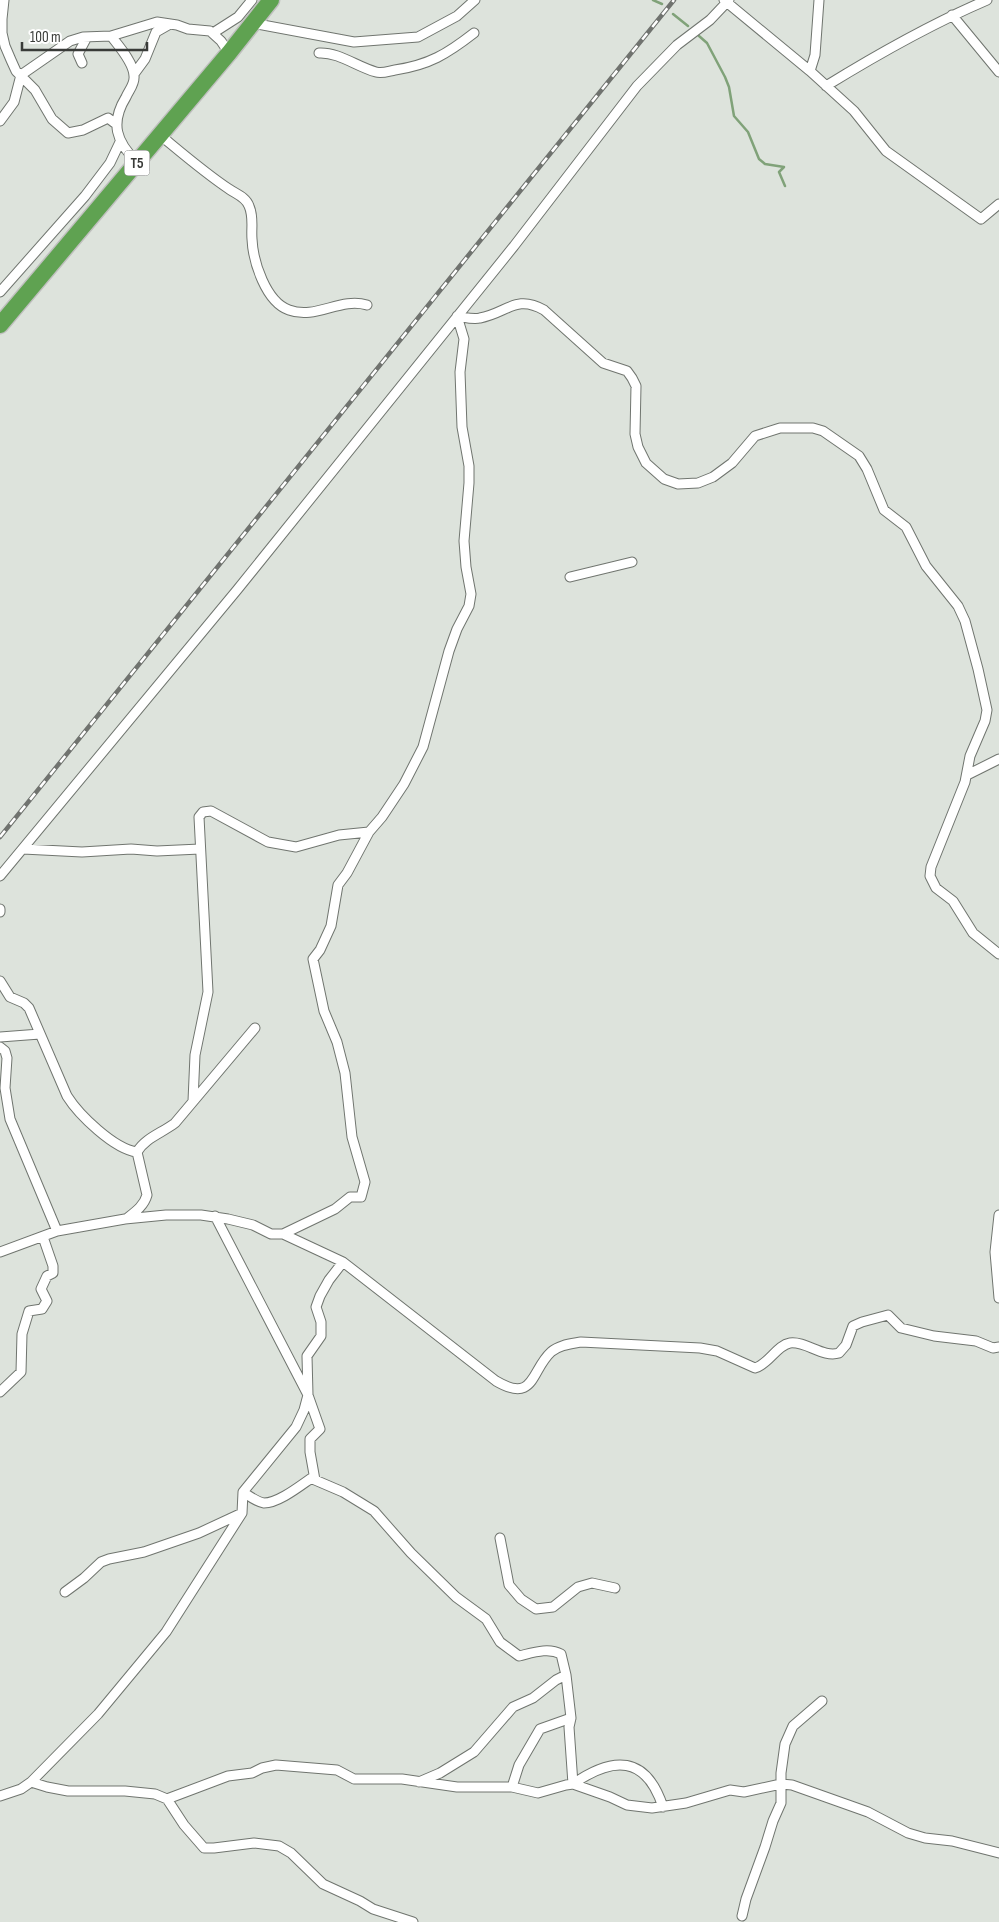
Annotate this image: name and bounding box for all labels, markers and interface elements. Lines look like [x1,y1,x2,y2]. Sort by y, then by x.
scale bar [22,20,148,52]
text: 100 m [30,28,61,47]
road number: T5 [124,150,150,176]

